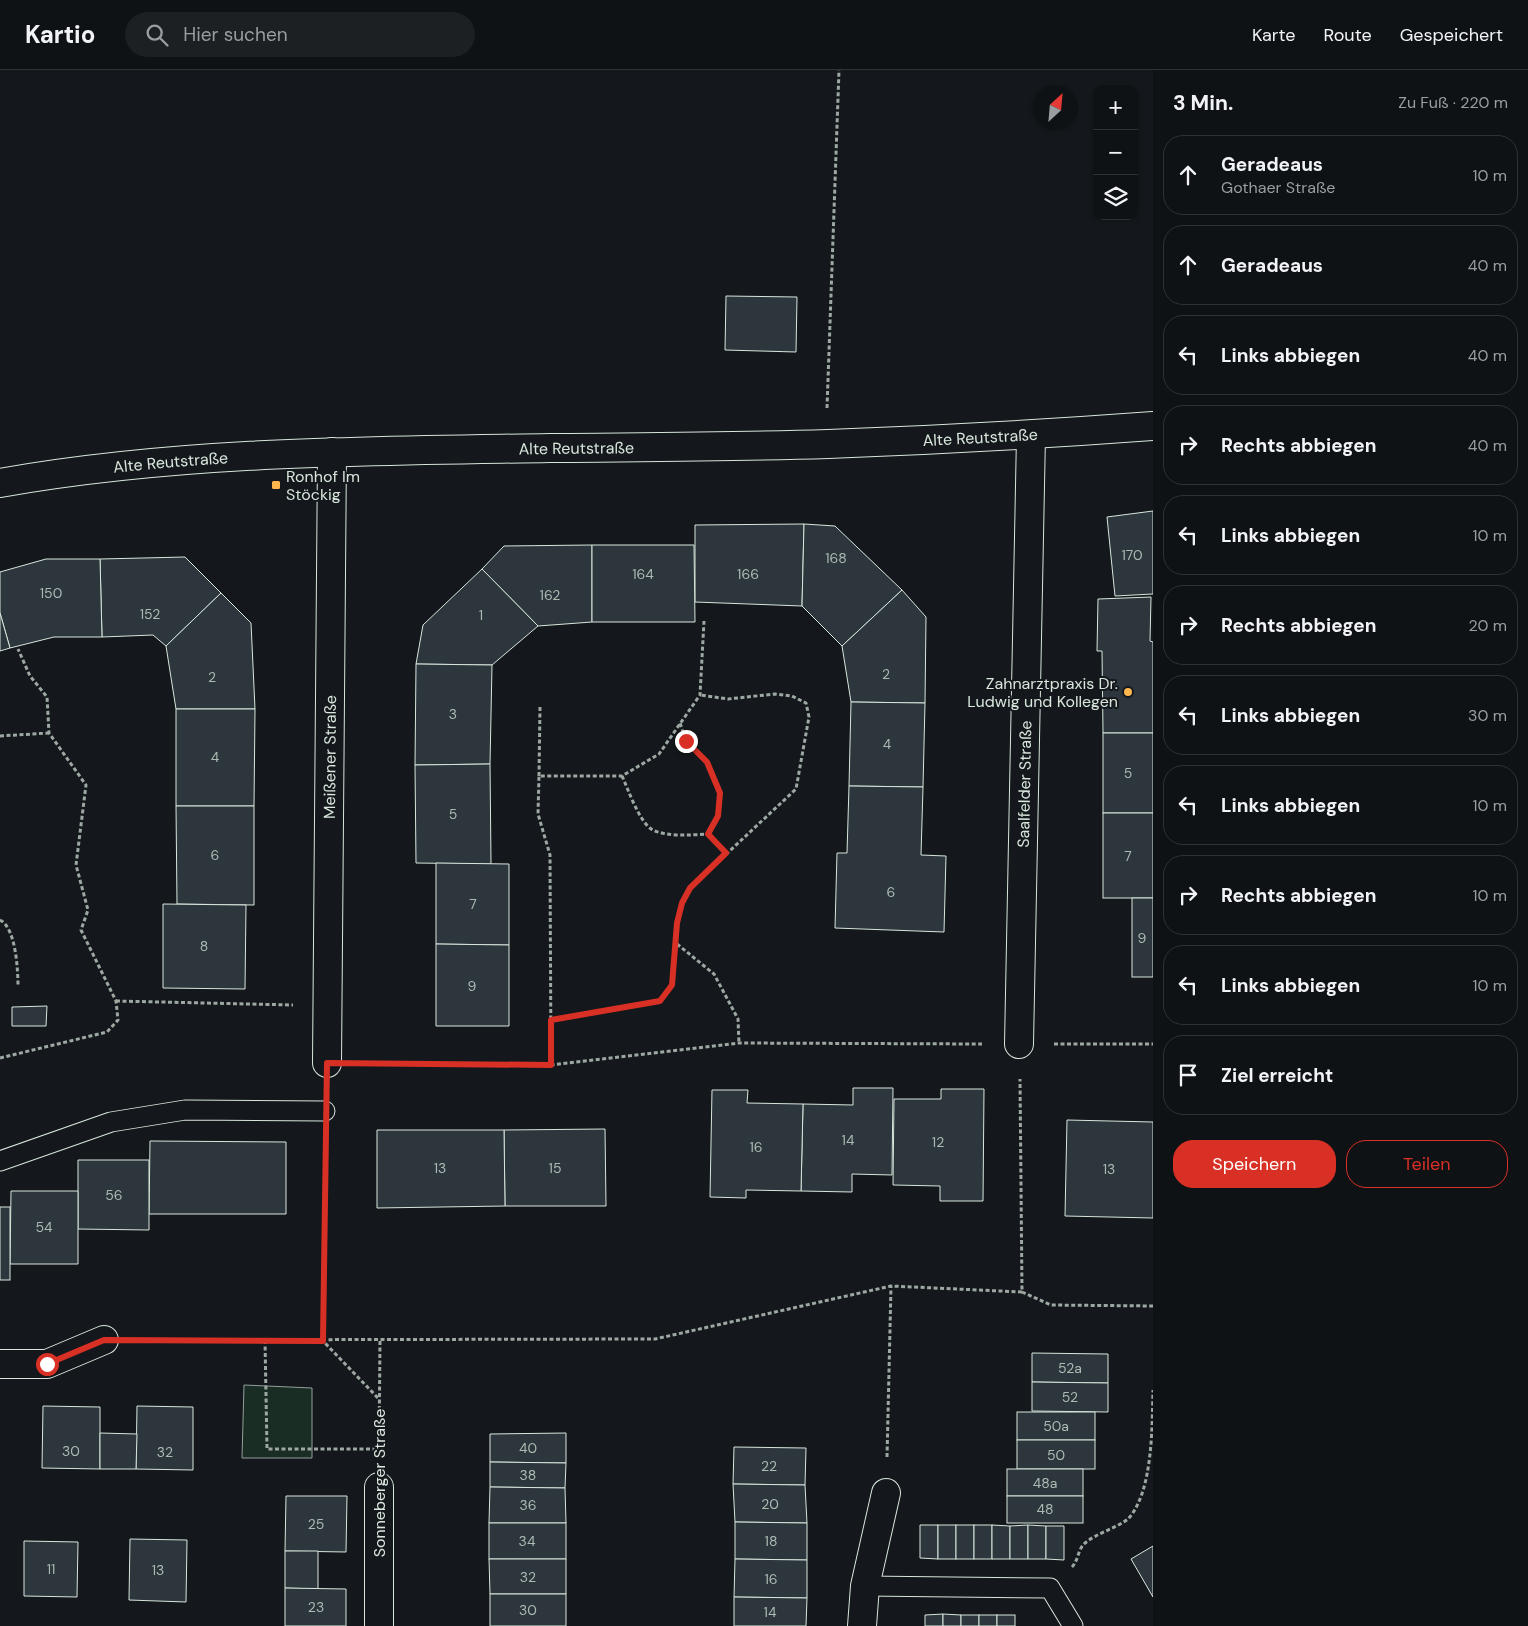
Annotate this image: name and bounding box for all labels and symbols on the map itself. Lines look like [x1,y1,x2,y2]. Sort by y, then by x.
north arrow [1033,85,1078,130]
street label: Alte Reutstraße [922,424,1038,451]
street label: Alte Reutstraße [519,437,634,459]
street label: Alte Reutstraße [112,447,229,478]
place label: Ronhof Im Stöckig [286,466,360,505]
marker: Ronhof Im Stöckig [270,479,282,491]
house number: 170 [1121,546,1143,564]
house number: 168 [825,549,847,567]
house number: 164 [632,565,654,583]
house number: 166 [737,565,759,583]
house number: 150 [40,584,62,602]
house number: 162 [540,586,560,604]
house number: 152 [140,605,160,623]
house number: 1 [479,606,483,624]
house number: 2 [882,665,890,683]
house number: 2 [208,668,216,686]
place label: Zahnarztpraxis Dr. Ludwig und Kollegen [967,673,1118,712]
marker: Zahnarztpraxis Dr. Ludwig und Kollegen [1122,686,1134,698]
street label: Meißener Straße [319,695,341,819]
house number: 3 [449,705,457,723]
street label: Saalfelder Straße [1013,720,1036,848]
route end [675,730,698,753]
house number: 4 [883,735,892,753]
house number: 4 [211,748,220,766]
house number: 5 [1124,764,1132,782]
house number: 5 [449,805,457,823]
house number: 6 [211,846,219,864]
house number: 7 [1124,847,1132,865]
house number: 6 [887,883,895,901]
house number: 7 [469,895,477,913]
house number: 9 [1138,929,1147,947]
house number: 8 [200,937,208,955]
house number: 9 [468,977,477,995]
house number: 14 [842,1131,855,1149]
house number: 12 [932,1133,944,1151]
house number: 16 [749,1138,763,1156]
house number: 13 [434,1159,446,1177]
house number: 15 [549,1159,561,1177]
house number: 13 [1103,1160,1115,1178]
house number: 56 [105,1186,123,1204]
house number: 54 [35,1218,53,1236]
route start [36,1353,59,1376]
house number: 52a [1058,1359,1082,1377]
house number: 52 [1062,1388,1078,1406]
street label: Sonneberger Straße [369,1409,390,1557]
house number: 50a [1043,1417,1069,1435]
house number: 40 [519,1439,537,1457]
house number: 30 [62,1442,80,1460]
house number: 32 [157,1443,173,1461]
house number: 50 [1047,1446,1065,1464]
house number: 22 [761,1457,777,1475]
house number: 38 [520,1466,536,1484]
house number: 48a [1033,1474,1057,1492]
house number: 20 [761,1495,779,1513]
house number: 36 [519,1496,537,1514]
house number: 48 [1036,1500,1054,1518]
house number: 25 [308,1515,324,1533]
house number: 34 [519,1532,536,1550]
house number: 18 [765,1532,777,1550]
house number: 11 [47,1560,55,1578]
house number: 13 [152,1561,164,1579]
house number: 32 [520,1568,536,1586]
house number: 16 [764,1570,778,1588]
house number: 23 [308,1598,324,1616]
house number: 30 [519,1601,537,1619]
house number: 14 [764,1603,777,1621]

